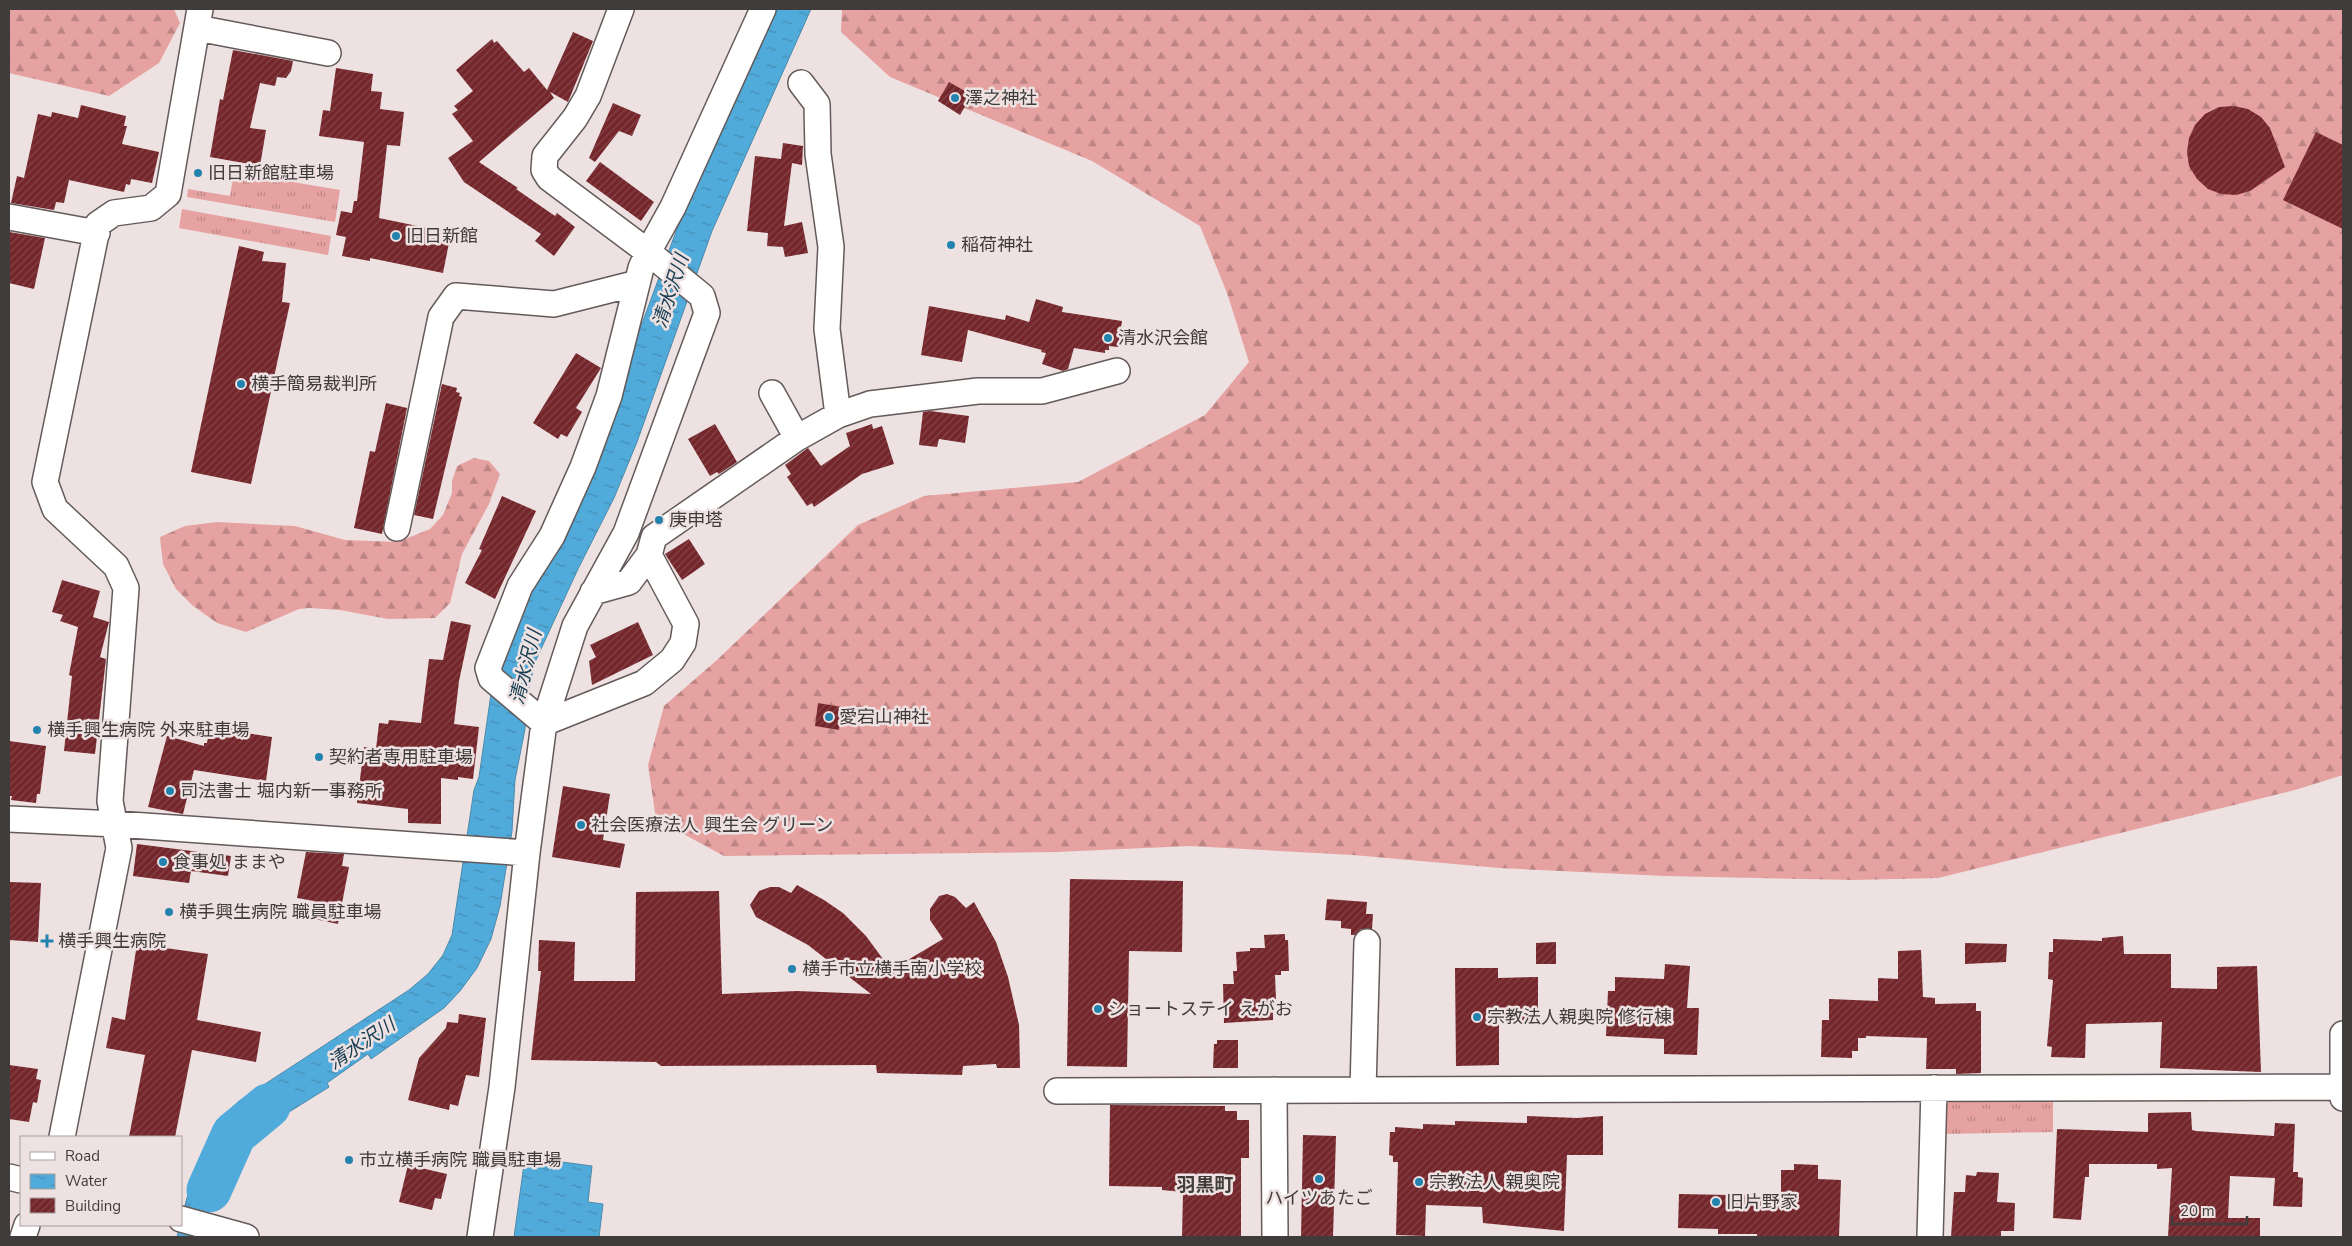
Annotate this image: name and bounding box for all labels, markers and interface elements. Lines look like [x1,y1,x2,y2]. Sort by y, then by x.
place label: 澤之神社 [965,86,1037,110]
marker: 澤之神社 [949,92,961,104]
place label: 旧日新館駐車場 [208,161,334,185]
marker: 旧日新館駐車場 [192,167,204,179]
place label: 旧日新館 [406,224,478,248]
marker: 旧日新館 [390,230,402,242]
place label: 稲荷神社 [961,233,1033,257]
marker: 稲荷神社 [945,239,957,251]
water label: 清水沢川 [647,249,696,331]
place label: 清水沢会館 [1118,326,1208,350]
marker: 清水沢会館 [1102,332,1114,344]
place label: 横手簡易裁判所 [251,372,377,396]
marker: 横手簡易裁判所 [235,378,247,390]
place label: 庚申塔 [669,508,723,532]
marker: 庚申塔 [653,514,665,526]
water label: 清水沢川 [504,625,548,707]
place label: 愛宕山神社 [839,705,929,729]
marker: 愛宕山神社 [823,711,835,723]
place label: 横手興生病院 外来駐車場 [47,718,250,742]
marker: 横手興生病院 外来駐車場 [31,724,43,736]
place label: 契約者専用駐車場 [329,745,473,769]
marker: 契約者専用駐車場 [313,751,325,763]
place label: 司法書士 堀内新一事務所 [180,779,383,803]
marker: 司法書士 堀内新一事務所 [164,785,176,797]
place label: 社会医療法人 興生会 グリーン [591,813,833,837]
marker: 社会医療法人 興生会 グリーン [575,819,587,831]
place label: 食事処 ままや [173,850,286,874]
marker: 食事処 ままや [157,856,169,868]
place label: 横手興生病院 職員駐車場 [179,900,382,924]
marker: 横手興生病院 職員駐車場 [163,906,175,918]
place label: 横手興生病院 [58,929,166,953]
marker: 横手興生病院 [40,934,54,948]
place label: 横手市立横手南小学校 [802,957,982,981]
marker: 横手市立横手南小学校 [786,963,798,975]
place label: ショートステイ えがお [1108,997,1293,1021]
marker: ショートステイ えがお [1092,1003,1104,1015]
place label: 宗教法人親奥院 修行棟 [1487,1005,1672,1029]
water label: 清水沢川 [323,1011,402,1076]
marker: 宗教法人親奥院 修行棟 [1471,1011,1483,1023]
legend [20,1136,182,1226]
text: Road [65,1146,100,1166]
place label: 市立横手病院 職員駐車場 [359,1148,562,1172]
marker: 市立横手病院 職員駐車場 [343,1154,355,1166]
place label: 宗教法人 親奥院 [1429,1170,1560,1194]
text: Water [65,1171,108,1191]
district label: 羽黒町 [1176,1172,1234,1198]
marker: ハイツあたご [1313,1173,1325,1185]
marker: 宗教法人 親奥院 [1413,1176,1425,1188]
place label: ハイツあたご [1265,1186,1373,1210]
place label: 旧片野家 [1726,1190,1798,1214]
scale bar [2172,1194,2247,1226]
text: Building [65,1196,121,1216]
marker: 旧片野家 [1710,1196,1722,1208]
text: 20 m [2180,1201,2215,1221]

